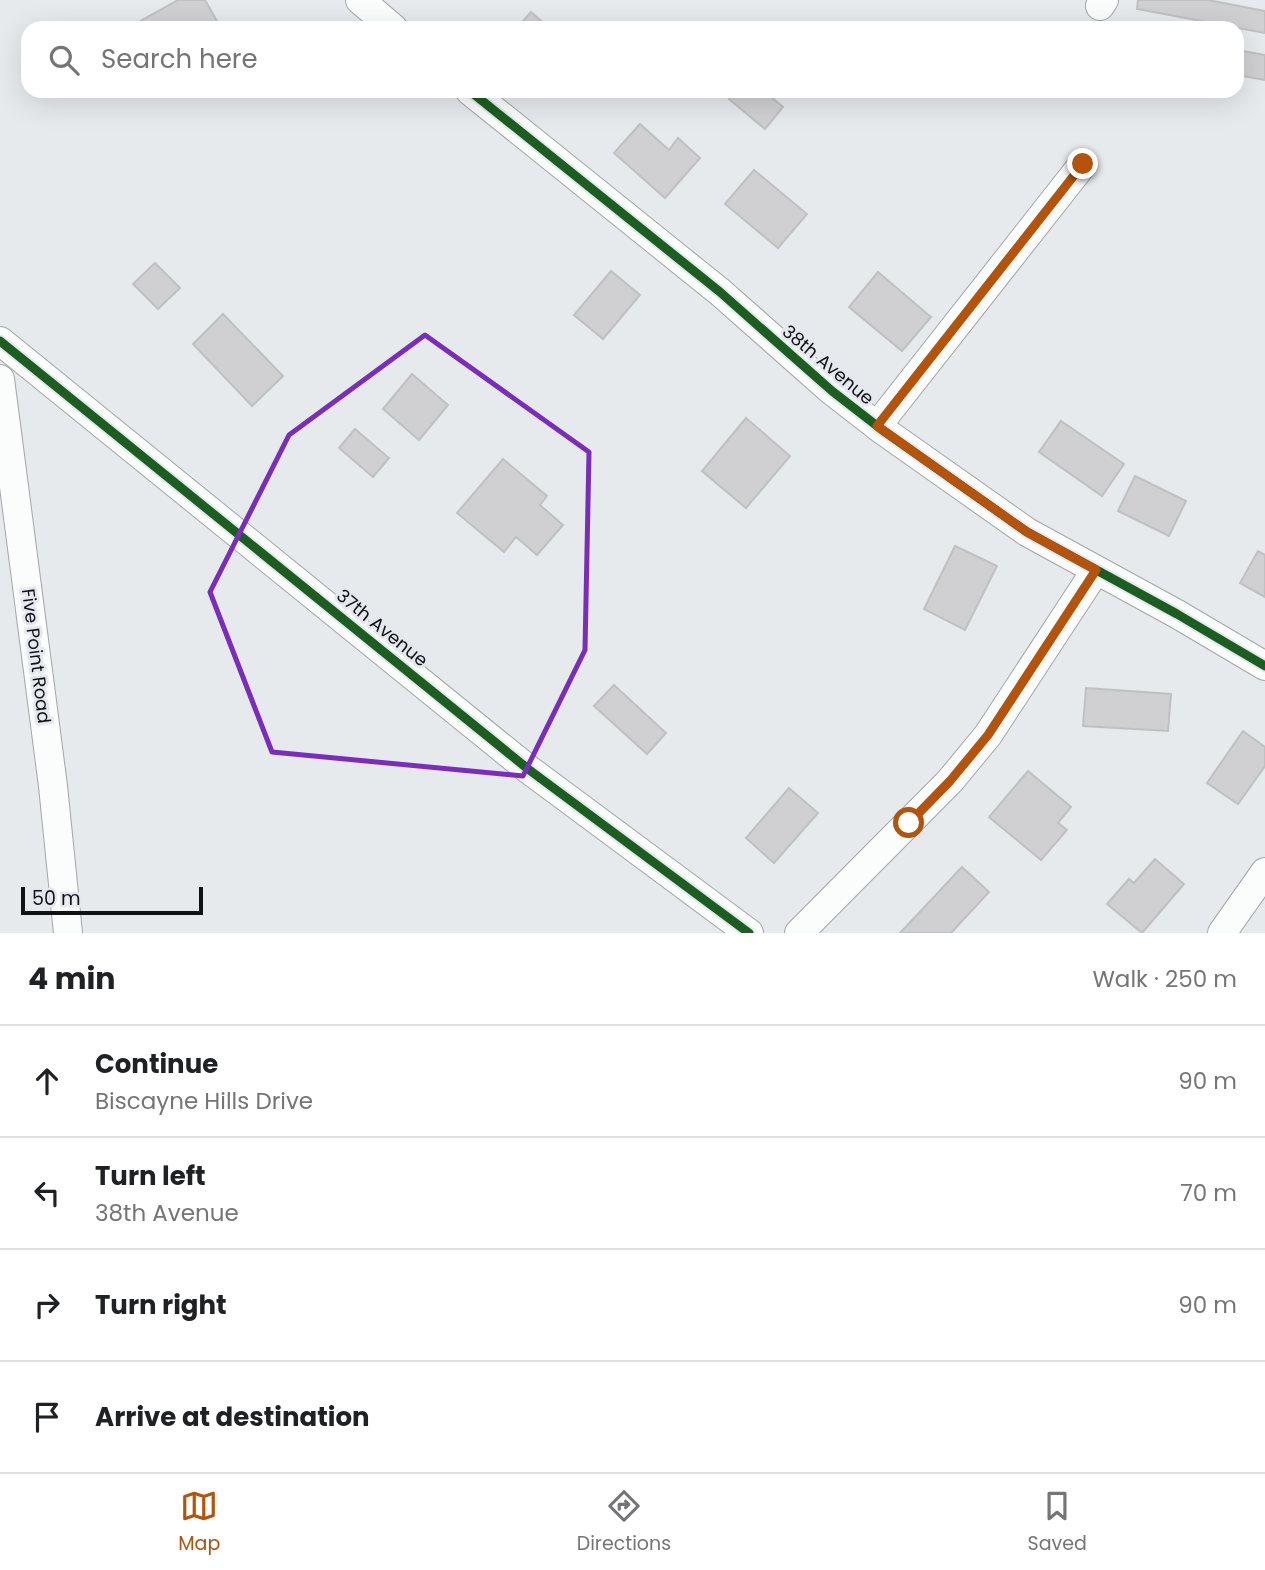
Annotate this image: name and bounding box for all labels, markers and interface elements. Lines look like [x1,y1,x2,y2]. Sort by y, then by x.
search box [21,21,1244,98]
icon: search [45,41,83,79]
text: Search here [101,41,258,77]
route end [1067,148,1098,179]
street label: 38th Avenue [777,319,879,410]
street label: 37th Avenue [331,583,433,672]
street label: Five Point Road [16,587,57,725]
route start [893,807,924,838]
scale bar [21,884,203,916]
text: 50 m [32,885,81,912]
text: 4 min [28,957,116,1000]
text: Walk · 250 m [1092,963,1237,995]
text: Continue [95,1046,218,1082]
icon: ahead [28,1062,66,1100]
text: 90 m [1178,1065,1237,1097]
text: Biscayne Hills Drive [95,1085,313,1117]
text: Turn left [95,1158,206,1194]
icon: left [28,1174,66,1212]
text: 70 m [1180,1177,1237,1209]
text: 38th Avenue [95,1197,239,1229]
icon: right [28,1286,66,1324]
text: Turn right [95,1287,227,1323]
text: 90 m [1178,1289,1237,1321]
icon: arrive [28,1398,66,1436]
text: Arrive at destination [95,1399,370,1435]
tab: Map [178,1487,220,1558]
tab: Directions [577,1487,671,1558]
tab: Saved [1028,1487,1087,1558]

